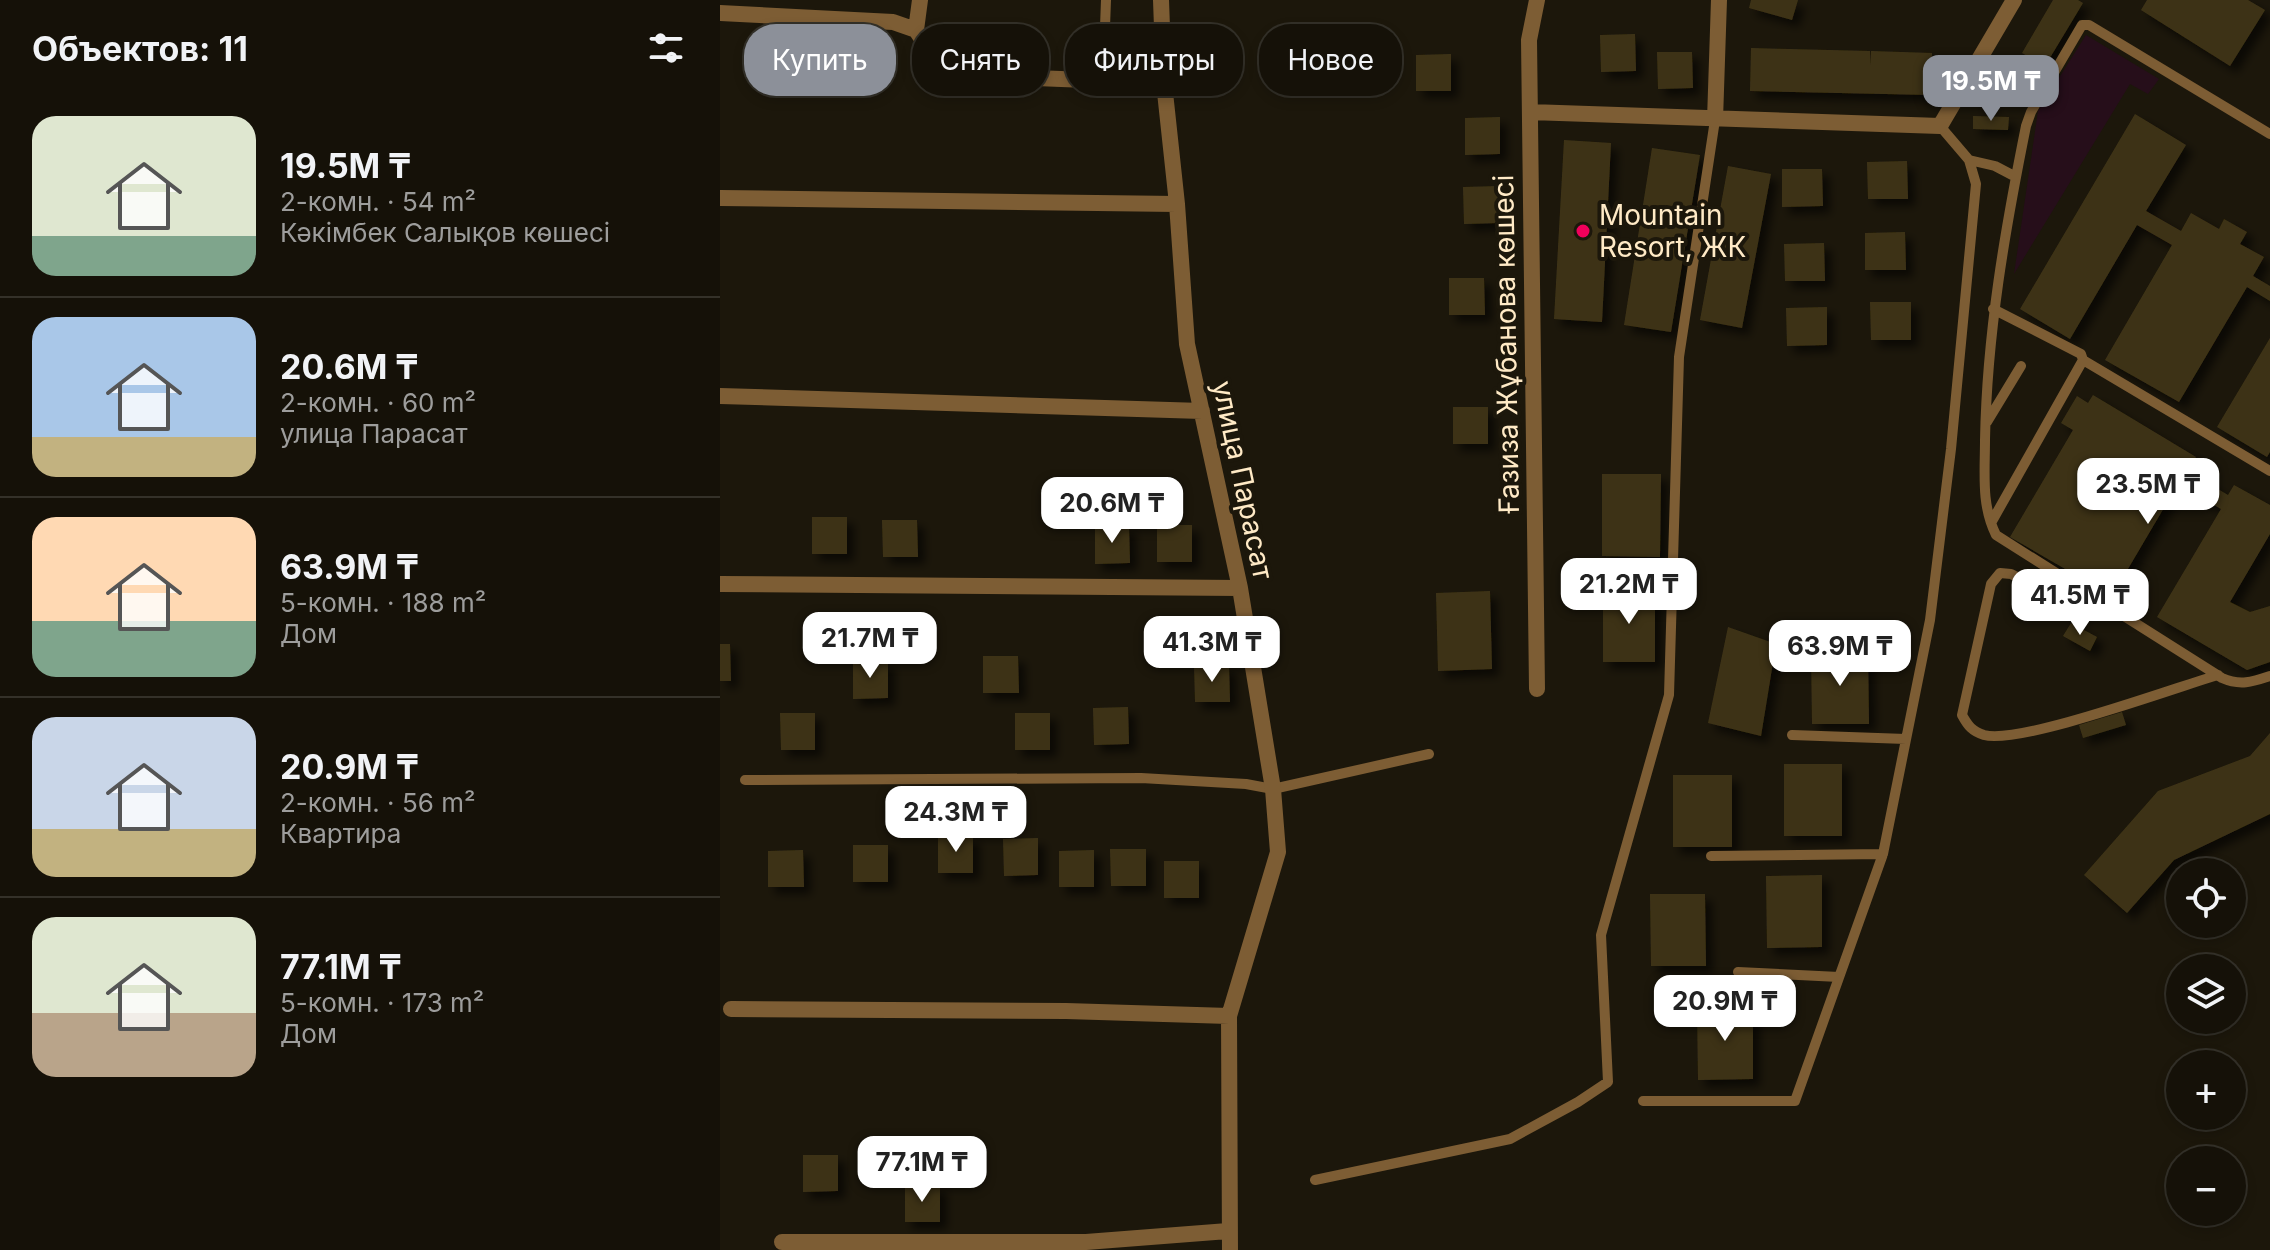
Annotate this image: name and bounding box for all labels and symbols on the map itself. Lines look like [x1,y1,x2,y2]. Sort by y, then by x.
pin: 19.5M ₸ [1917,55,2065,123]
street label: Ғазиза Жұбанова көшесі [1486,174,1526,515]
place label: Mountain Resort, ЖК [1599,198,1746,264]
marker: Mountain Resort, ЖК [1574,222,1592,240]
street label: улица Парасат [1205,378,1281,582]
pin: 23.5M ₸ [2074,458,2222,526]
pin: 20.6M ₸ [1038,477,1186,545]
pin: 21.2M ₸ [1555,558,1703,626]
pin: 41.5M ₸ [2006,569,2154,637]
pin: 21.7M ₸ [796,612,944,680]
pin: 41.3M ₸ [1138,616,1286,684]
pin: 63.9M ₸ [1766,620,1914,688]
pin: 24.3M ₸ [882,786,1030,854]
pin: 20.9M ₸ [1651,975,1799,1043]
pin: 77.1M ₸ [848,1136,996,1204]

